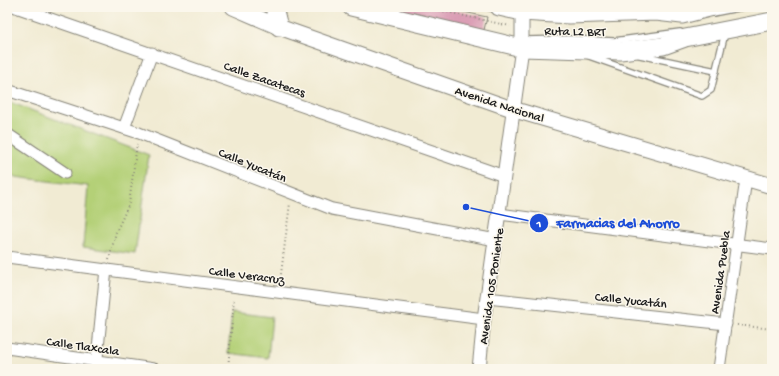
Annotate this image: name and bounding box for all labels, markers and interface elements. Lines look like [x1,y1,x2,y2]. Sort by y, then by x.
street label: Ruta L2 BRT [544,24,607,41]
street label: Calle Zacatecas [221,59,308,102]
street label: Avenida Nacional [453,84,546,127]
street label: Calle Yucatán [216,146,289,187]
callout: Farmacias del Ahorro [529,210,688,236]
text: Farmacias del Ahorro [555,216,681,233]
text: 1 [536,218,542,232]
street label: Avenida 105 Poniente [477,227,508,346]
street label: Avenida Puebla [708,229,735,315]
street label: Calle Veracruz [208,264,287,289]
street label: Calle Yucatán [594,290,668,313]
street label: Calle Tlaxcala [45,335,121,360]

